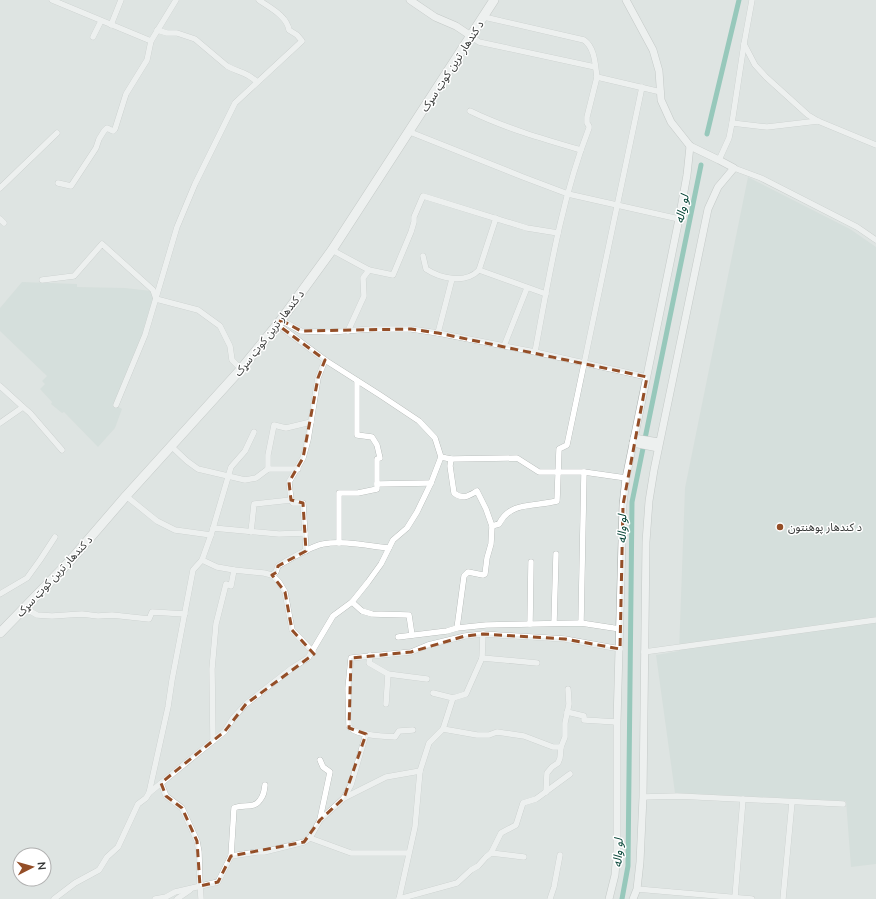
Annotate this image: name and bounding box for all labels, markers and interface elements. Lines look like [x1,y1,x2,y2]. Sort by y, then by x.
street label: د کندهار ترين کوټ سړک [417,18,488,115]
water label: لو واله [671,191,693,225]
street label: د کندهار ترين کوټ سړک [231,287,308,380]
water label: لو واله [614,512,630,544]
place label: د کندهار پوهنتون [788,520,862,535]
marker: د کندهار پوهنتون [775,522,785,532]
street label: د کندهار ترين کوټ سړک [13,533,96,620]
water label: لو واله [609,836,627,868]
north arrow [12,847,52,887]
text: N [34,861,49,871]

